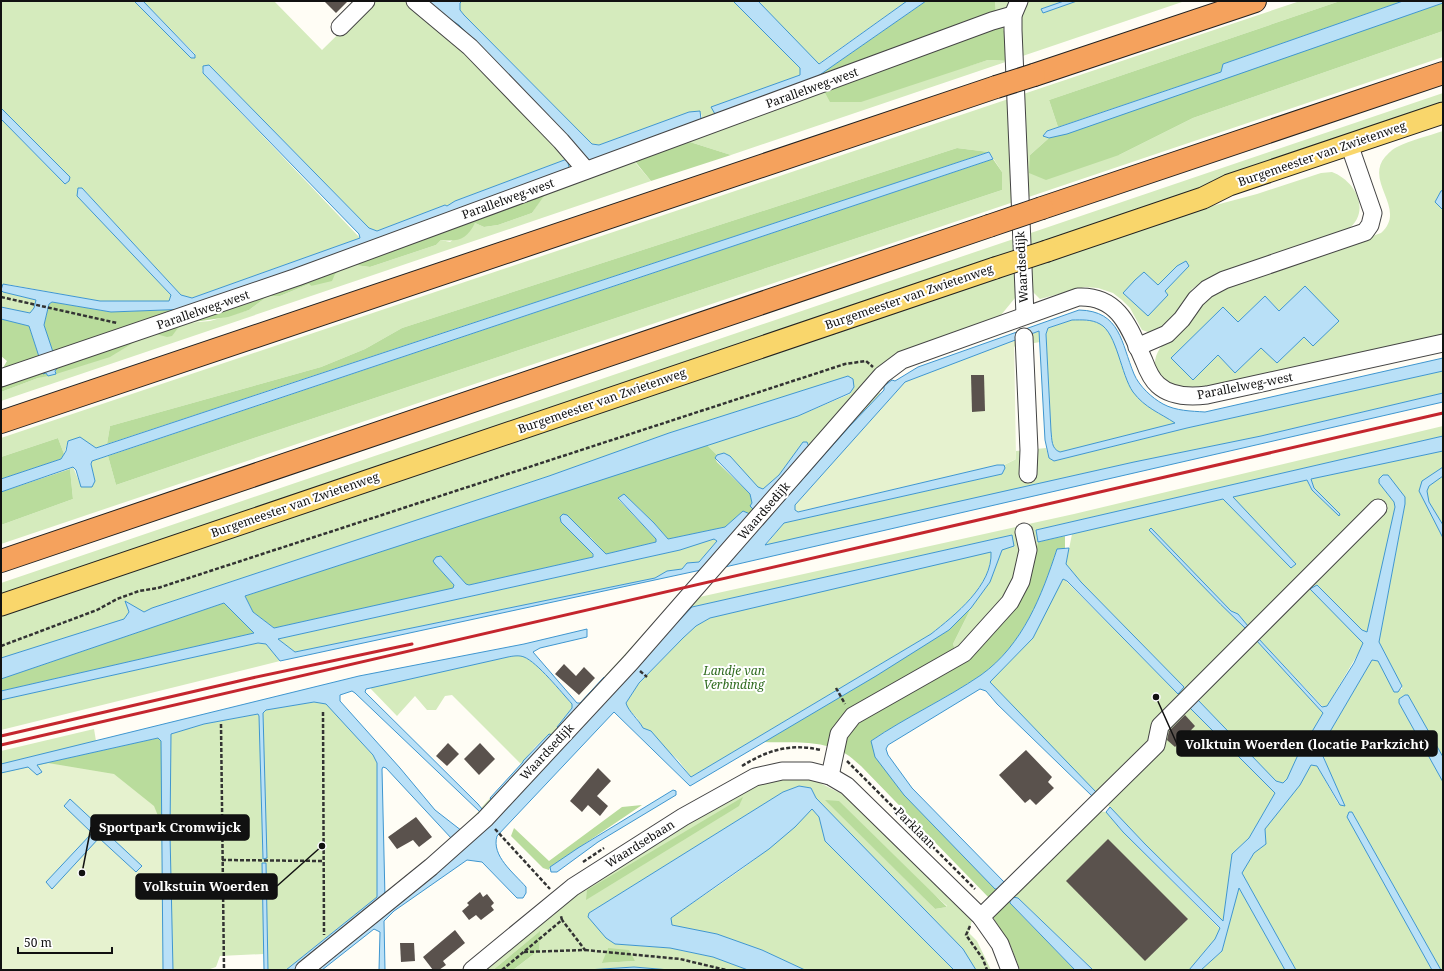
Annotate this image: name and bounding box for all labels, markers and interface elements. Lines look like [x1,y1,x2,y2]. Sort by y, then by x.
street label: Parallelweg-west [763,63,860,112]
street label: Burgemeester van Zwietenweg [1235,117,1409,190]
street label: Parallelweg-west [459,174,556,223]
street label: Waardsedijk [1011,230,1032,303]
street label: Burgemeester van Zwietenweg [822,260,996,333]
street label: Parallelweg-west [154,286,252,333]
street label: Burgemeester van Zwietenweg [515,364,689,437]
street label: Parallelweg-west [1196,368,1294,403]
street label: Burgemeester van Zwietenweg [208,468,382,541]
street label: Waardsedijk [734,477,794,543]
park label: Landje van Verbinding [702,662,766,693]
street label: Waardsedijk [516,719,578,784]
callout: Volktuin Woerden (locatie Parkzicht) [1177,731,1437,756]
text: Volktuin Woerden (locatie Parkzicht) [1185,735,1429,753]
street label: Parklaan [891,803,940,852]
callout: Sportpark Cromwijck [91,815,249,840]
street label: Waardsebaan [602,815,678,872]
text: Sportpark Cromwijck [99,818,242,836]
callout: Volkstuin Woerden [136,874,277,899]
text: Volkstuin Woerden [143,877,269,895]
scale bar [18,929,112,955]
text: 50 m [24,934,52,951]

